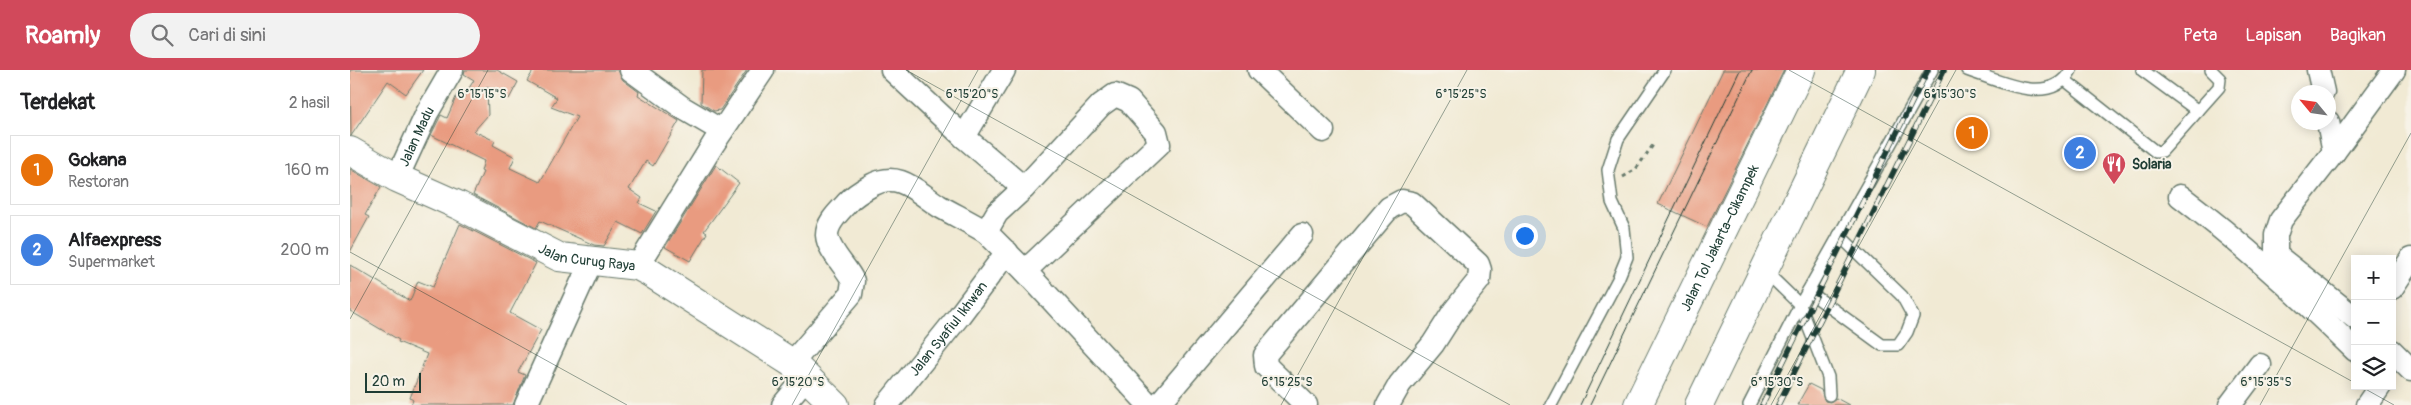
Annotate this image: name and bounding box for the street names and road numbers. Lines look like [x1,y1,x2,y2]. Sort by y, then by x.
street label: Jalan Madu [396,103,438,169]
street label: Jalan Tol Jakarta–Cikampek [1677,162,1763,314]
street label: Jalan Curug Raya [535,240,636,275]
street label: Jalan Syafiul Ikhwan [906,278,991,379]

